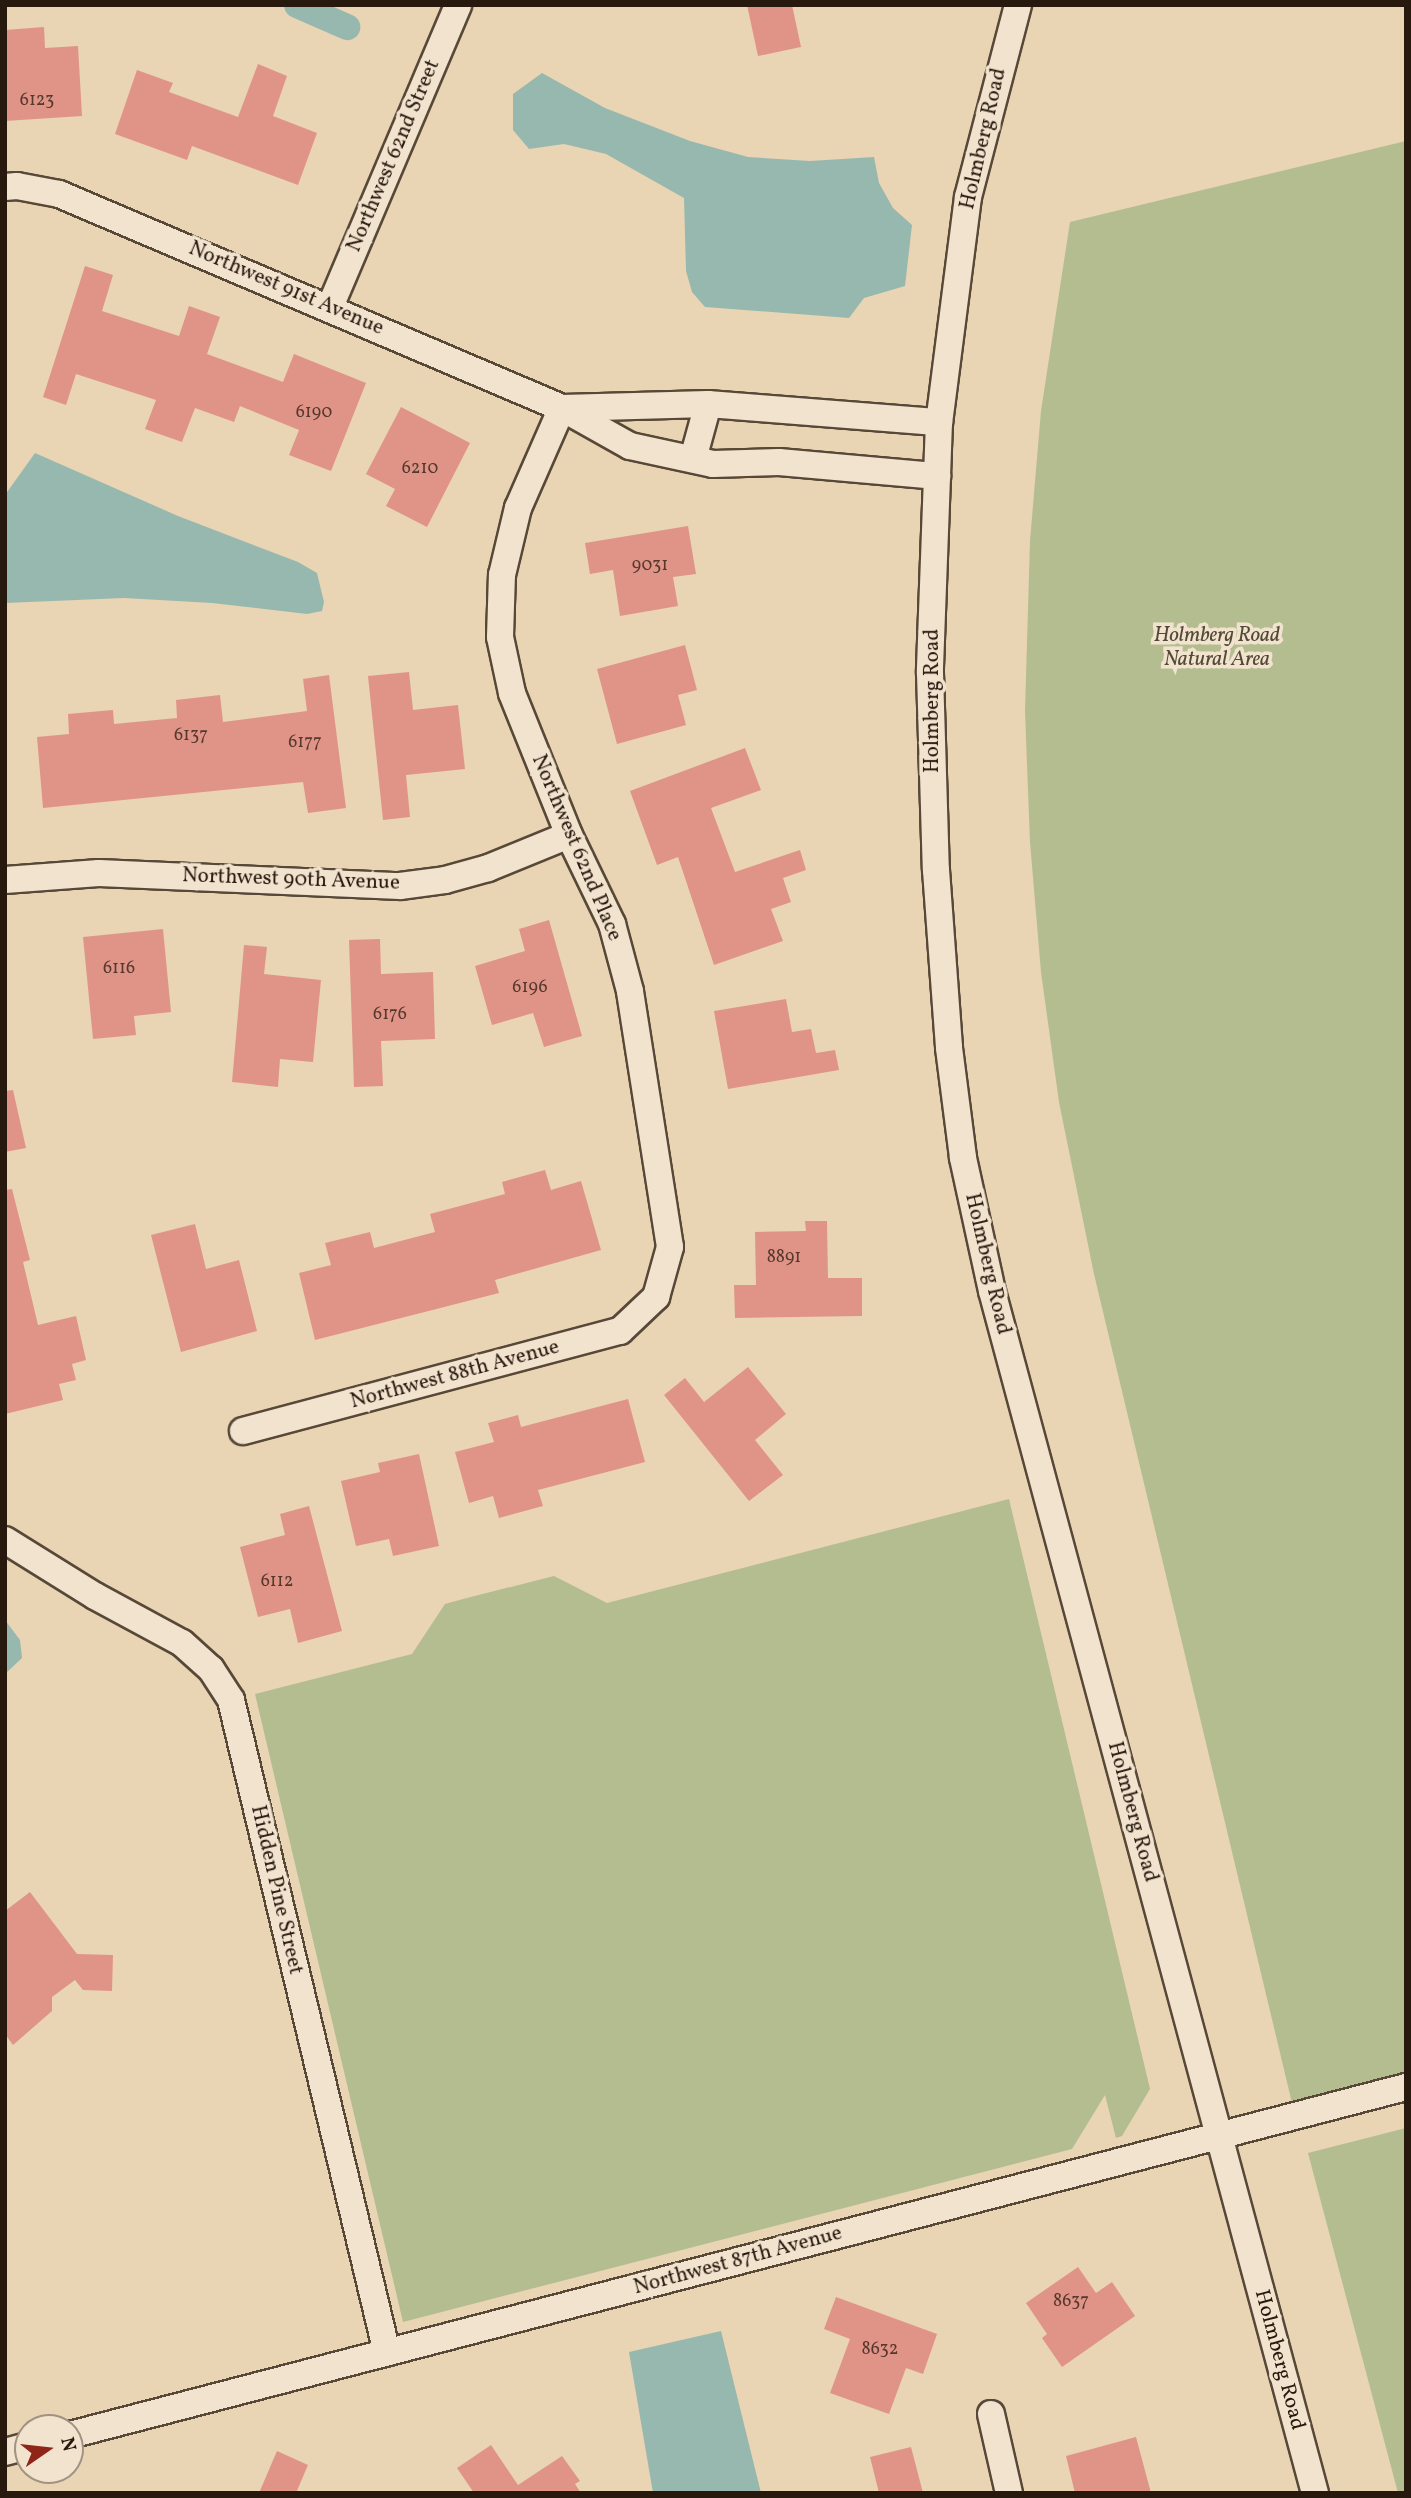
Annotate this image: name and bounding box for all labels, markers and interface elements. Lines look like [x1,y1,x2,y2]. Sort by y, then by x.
street label: Northwest 62nd Street [342,56,446,256]
street label: Holmberg Road [956,66,1012,212]
house number: 6123 [20,90,54,112]
street label: Northwest 91st Avenue [185,236,387,342]
house number: 6190 [296,402,332,424]
house number: 6210 [402,458,438,480]
house number: 9031 [632,555,668,577]
park label: Holmberg Road Natural Area [1154,623,1280,673]
street label: Holmberg Road [920,629,946,773]
house number: 6137 [174,725,208,747]
house number: 6177 [288,732,322,754]
street label: Northwest 62nd Place [525,751,627,945]
street label: Northwest 90th Avenue [182,864,400,896]
house number: 6116 [103,958,135,980]
house number: 6196 [512,977,548,999]
house number: 6176 [373,1004,407,1026]
street label: Holmberg Road [959,1191,1015,1337]
house number: 8891 [767,1247,801,1269]
street label: Northwest 88th Avenue [348,1335,562,1415]
house number: 6112 [261,1571,293,1593]
street label: Holmberg Road [1101,1739,1163,1885]
street label: Hidden Pine Street [244,1803,308,1977]
street label: Northwest 87th Avenue [631,2221,845,2301]
street label: Holmberg Road [1248,2287,1310,2433]
house number: 8637 [1053,2291,1089,2313]
house number: 8632 [862,2339,898,2361]
north arrow [14,2414,84,2484]
text: N [53,2435,82,2454]

